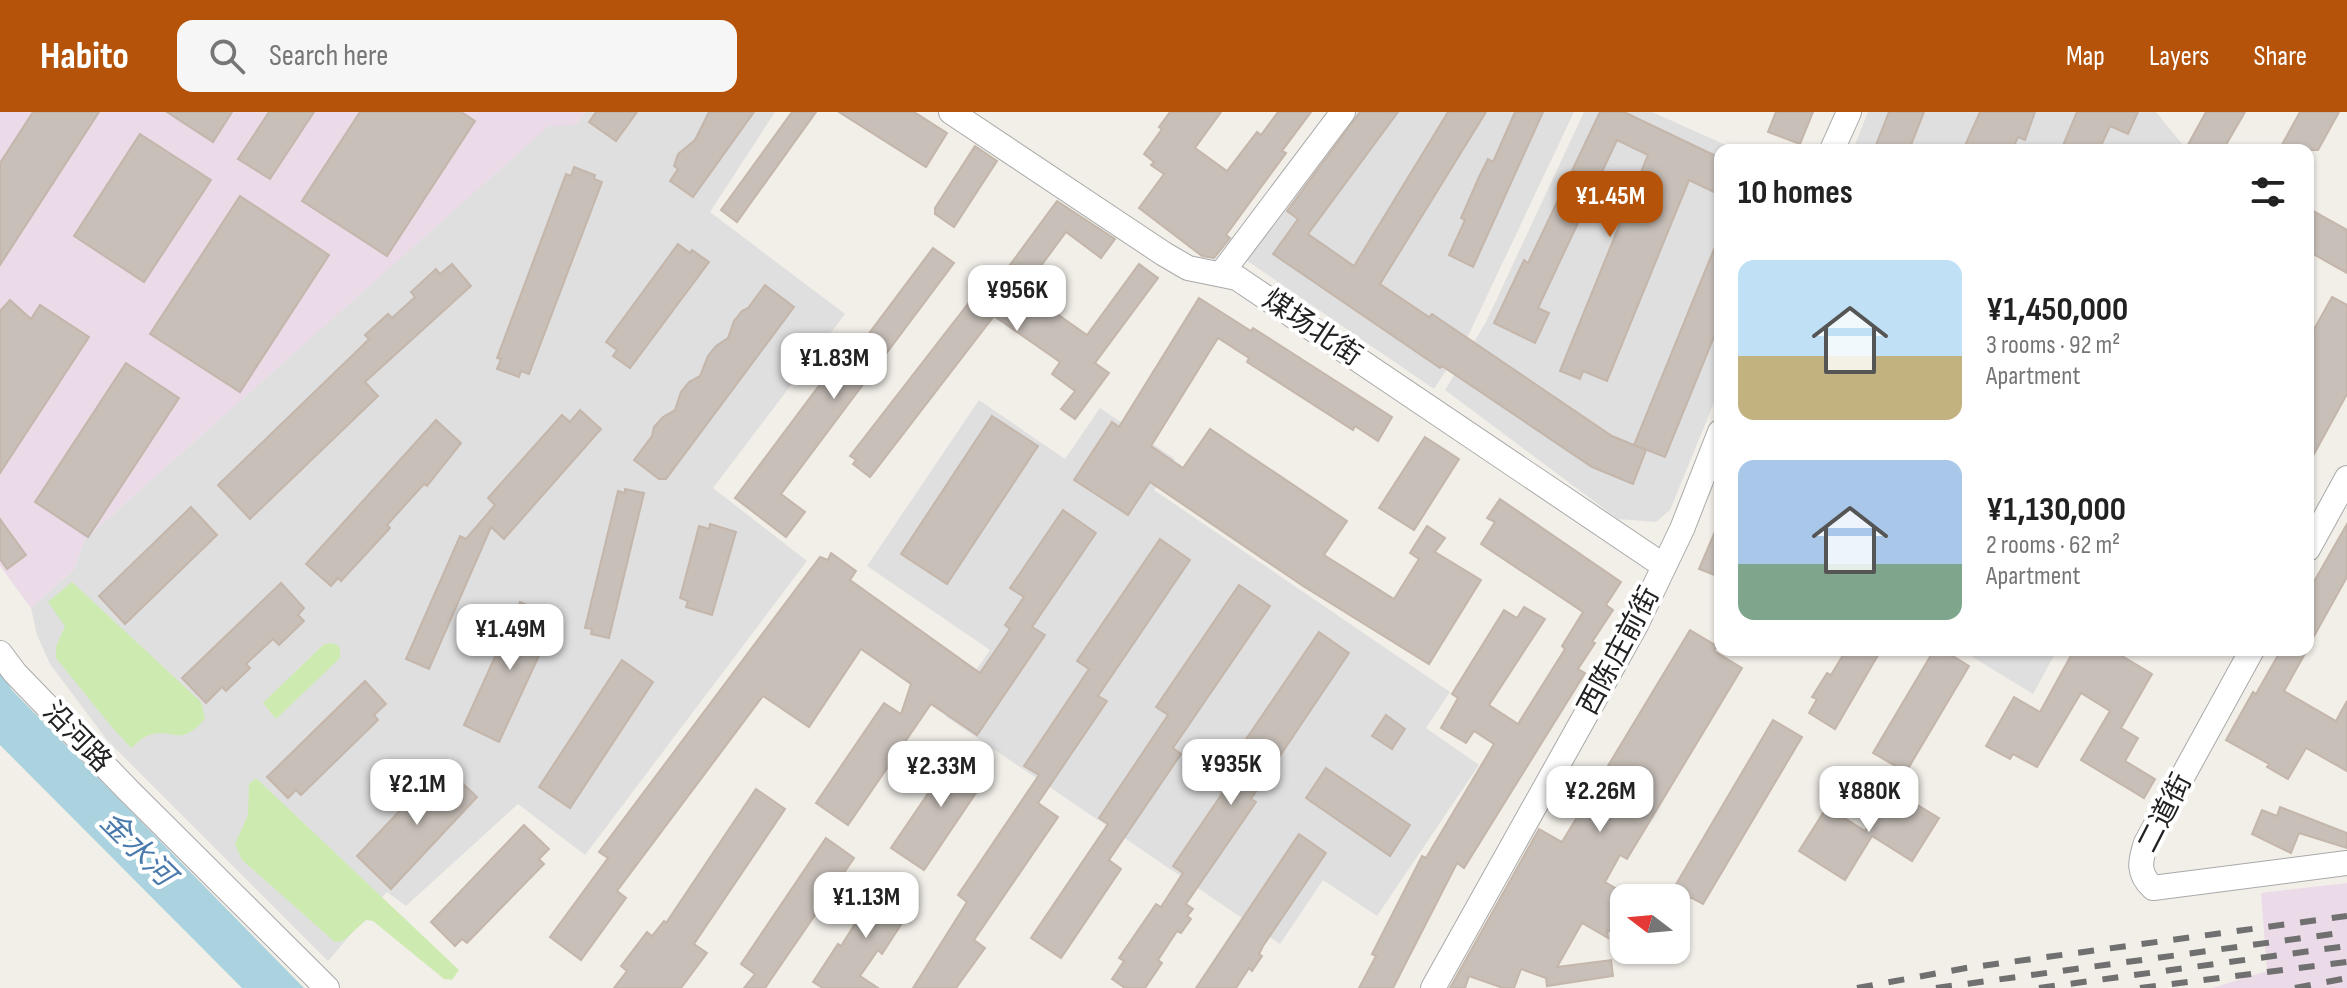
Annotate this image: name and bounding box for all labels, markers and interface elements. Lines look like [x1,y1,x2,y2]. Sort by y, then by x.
search box [177,20,737,92]
text: Habito [40,34,129,79]
icon: search [205,34,249,78]
text: Search here [269,38,388,74]
text: Map [2066,40,2105,73]
text: Layers [2149,40,2209,73]
text: Share [2253,40,2307,73]
icon: filters [2246,170,2290,214]
pin: ¥1.45M [1545,171,1675,239]
text: 10 homes [1738,172,1853,213]
text: ¥1.45M [1575,181,1645,212]
pin: ¥956K [961,265,1073,333]
text: ¥956K [986,275,1048,306]
street label: 煤场北街 [1256,283,1368,373]
text: ¥1,450,000 [1986,289,2128,330]
icon: home [1802,292,1898,388]
text: 3 rooms · 92 m² [1986,330,2120,361]
pin: ¥1.83M [769,333,899,401]
text: ¥1.83M [799,343,869,374]
text: Apartment [1986,361,2080,392]
text: ¥1,130,000 [1986,489,2126,530]
icon: home [1802,492,1898,588]
text: 2 rooms · 62 m² [1986,530,2120,561]
text: Apartment [1986,561,2080,592]
street label: 西陈庄前街 [1572,581,1666,721]
pin: ¥1.49M [445,604,575,672]
text: ¥1.49M [474,614,546,645]
street label: 沿河路 [36,695,118,779]
pin: ¥935K [1175,739,1287,807]
pin: ¥2.33M [876,741,1006,809]
text: ¥935K [1200,749,1262,780]
text: ¥2.33M [906,751,976,782]
pin: ¥2.1M [361,759,473,827]
pin: ¥2.26M [1535,766,1665,834]
pin: ¥880K [1813,766,1925,834]
street label: 二道街 [2131,768,2199,858]
text: ¥2.1M [388,769,446,800]
text: ¥2.26M [1564,776,1636,807]
text: ¥880K [1837,776,1901,807]
water label: 金水河 [92,804,185,897]
pin: ¥1.13M [801,872,931,940]
text: ¥1.13M [832,882,900,913]
north arrow [1610,884,1690,964]
map controls [1610,884,1690,964]

